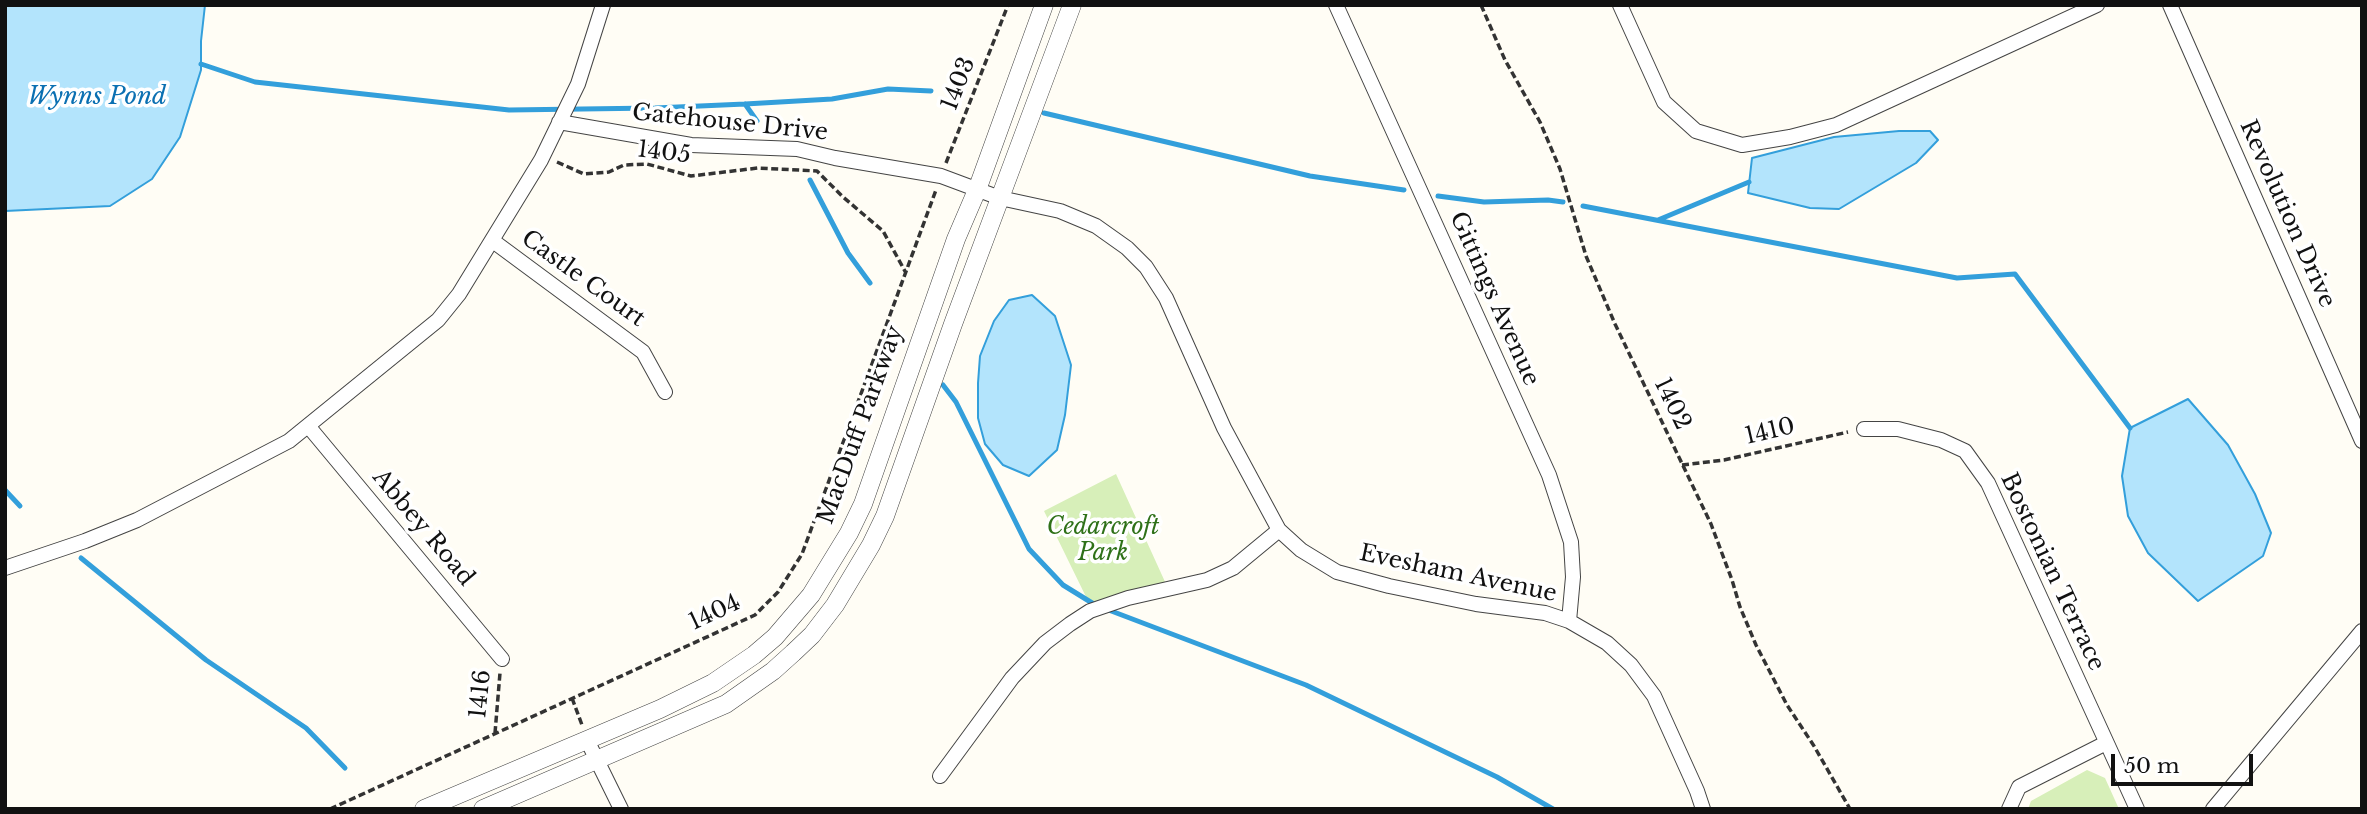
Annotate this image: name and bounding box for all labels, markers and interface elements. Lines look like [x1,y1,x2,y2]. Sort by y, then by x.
street label: 1403 [936,54,982,114]
water label: Wynns Pond [28,83,166,111]
street label: Gatehouse Drive [631,99,829,147]
street label: Revolution Drive [2233,116,2341,312]
street label: 1405 [636,136,692,170]
street label: Gittings Avenue [1443,208,1545,390]
street label: Castle Court [516,225,650,333]
street label: MacDuff Parkway [812,322,910,528]
street label: 1402 [1648,374,1696,434]
street label: 1410 [1742,413,1798,451]
street label: Abbey Road [366,464,480,592]
street label: Bostonian Terrace [1994,469,2110,675]
park label: Cedarcroft Park [1047,514,1159,568]
street label: Evesham Avenue [1357,540,1559,608]
street label: 1404 [685,589,745,637]
street label: 1416 [465,668,497,720]
scale bar [2115,740,2257,784]
text: 50 m [2124,753,2179,779]

